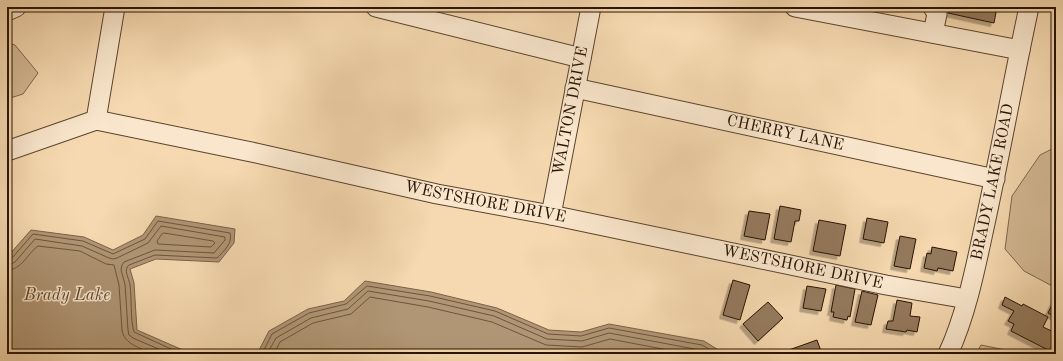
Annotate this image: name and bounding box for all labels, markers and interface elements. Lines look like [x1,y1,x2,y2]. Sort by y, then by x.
street label: WALTON DRIVE [551,45,591,177]
street label: BRADY LAKE ROAD [969,103,1017,262]
street label: CHERRY LANE [725,113,845,154]
street label: WESTSHORE DRIVE [403,179,567,226]
street label: WESTSHORE DRIVE [721,243,884,292]
water label: Brady Lake [23,287,110,304]

